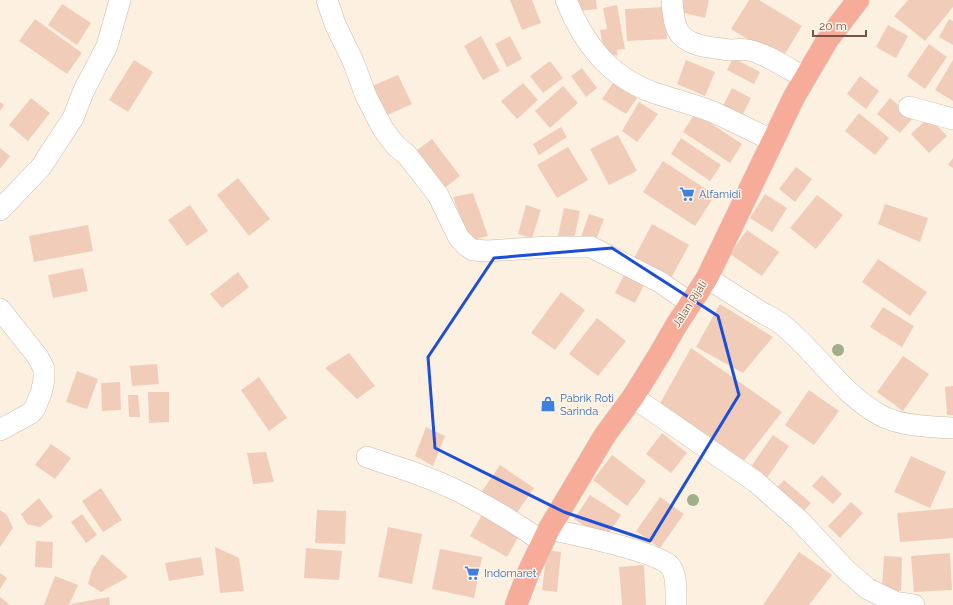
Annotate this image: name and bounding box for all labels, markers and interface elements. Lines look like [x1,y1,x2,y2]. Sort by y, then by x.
scale bar [813,12,866,38]
text: 20 m [819,19,847,33]
supermarket icon: Alfamidi [678,185,696,203]
place label: Alfamidi [699,188,741,201]
street label: Jalan Rijali [670,278,710,330]
place label: Pabrik Roti Sarinda [560,392,614,418]
shop icon: Pabrik Roti Sarinda [539,395,557,413]
supermarket icon: Indomaret [463,564,481,582]
place label: Indomaret [484,567,537,580]

